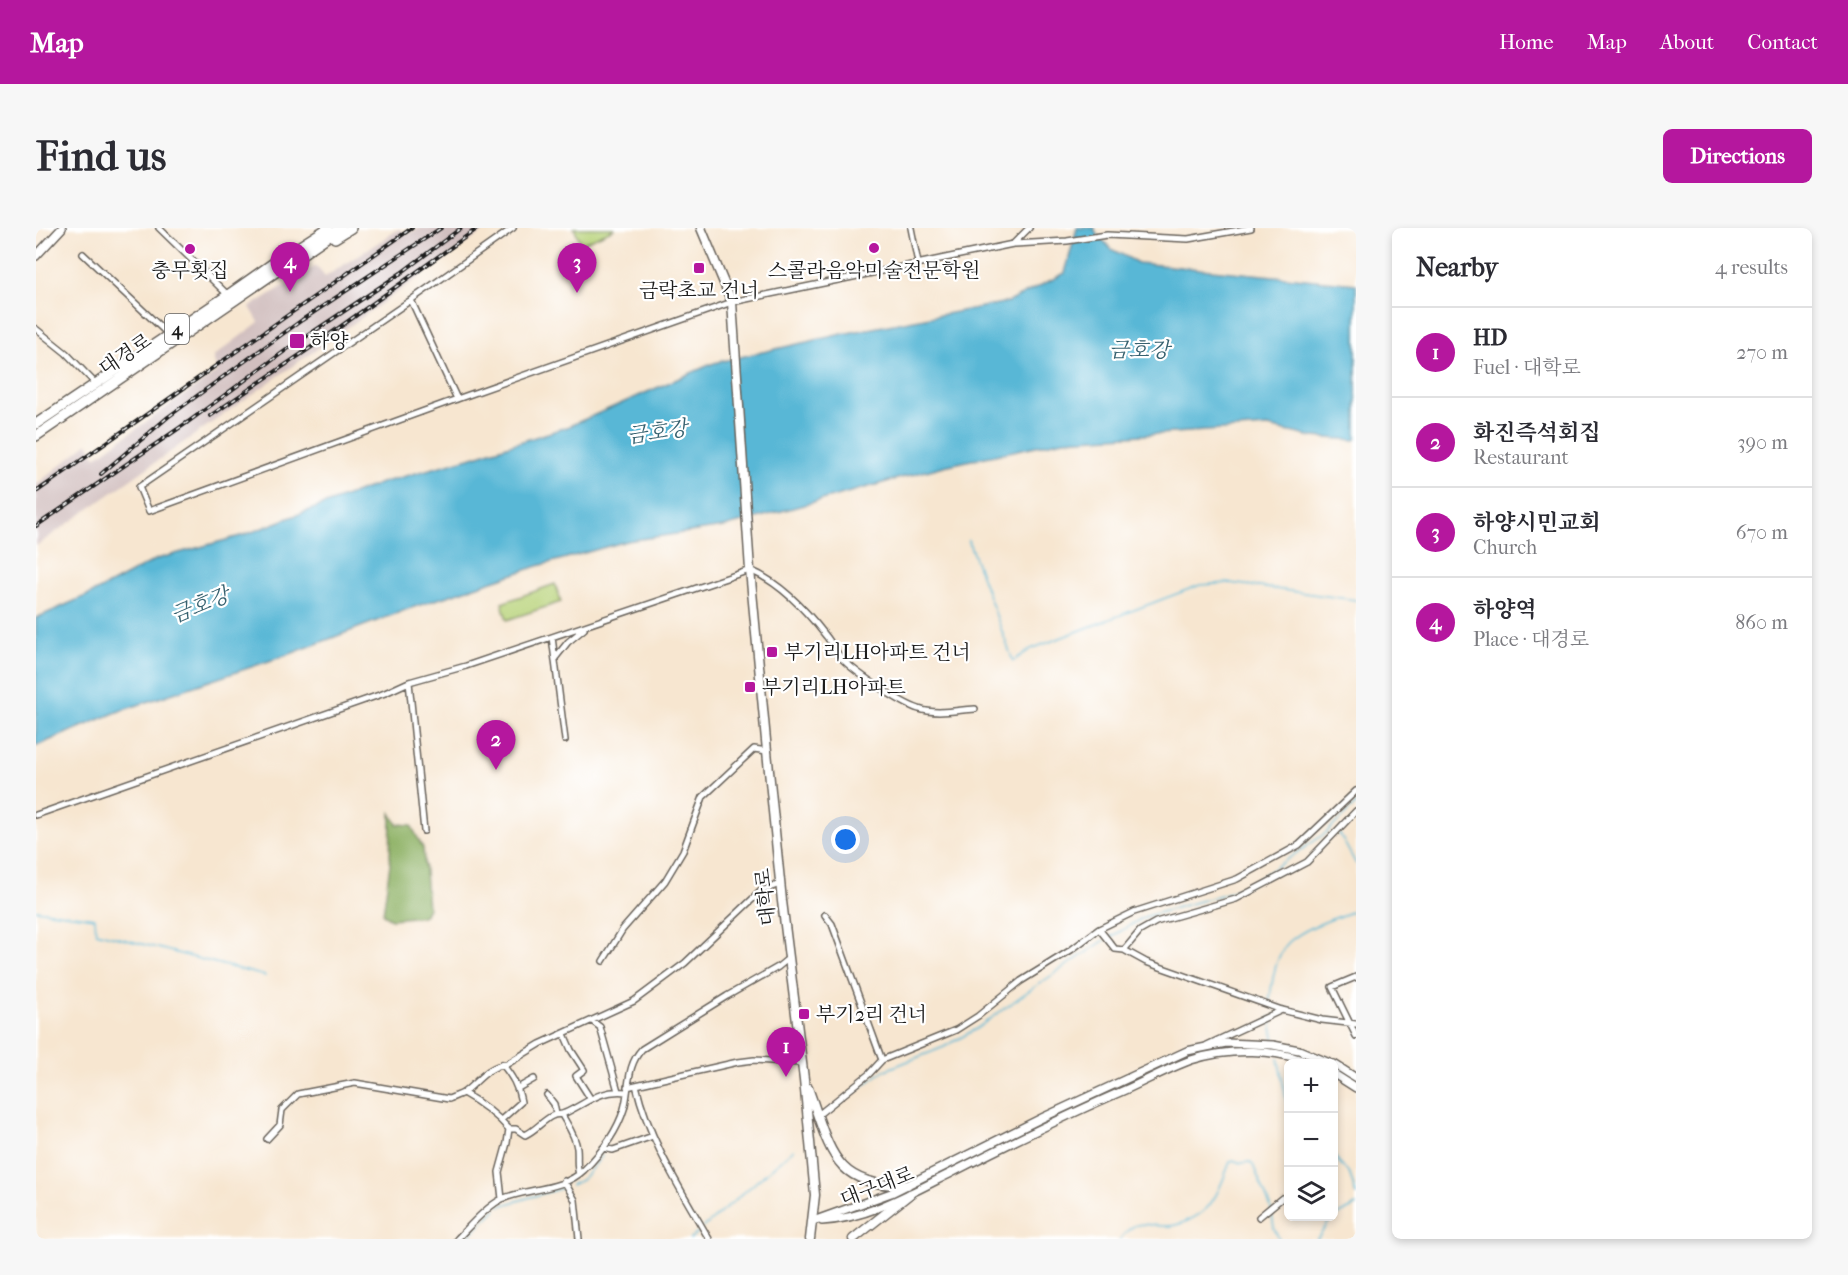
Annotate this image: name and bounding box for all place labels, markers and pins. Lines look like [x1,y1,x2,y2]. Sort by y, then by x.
marker: 스콜라음악미술전문학원 [867,241,881,255]
marker: 충무횟집 [183,242,197,256]
pin: 4 [270,242,310,292]
pin: 3 [558,244,596,293]
place label: 충무횟집 [151,259,229,282]
place label: 스콜라음악미술전문학원 [768,259,980,282]
marker: 금락초교 건너 [692,261,706,275]
place label: 금락초교 건너 [639,279,759,302]
place label: 하양 [310,330,349,353]
marker: 하양 [288,332,306,350]
place label: 부기리LH아파트 건너 [784,641,971,664]
marker: 부기리LH아파트 건너 [765,645,779,659]
place label: 부기리LH아파트 [762,676,906,699]
marker: 부기리LH아파트 [743,680,757,694]
pin: 2 [476,720,516,770]
place label: 부기2리 건너 [816,1003,927,1026]
marker: 부기2리 건너 [797,1007,811,1021]
pin: 1 [766,1028,806,1077]

